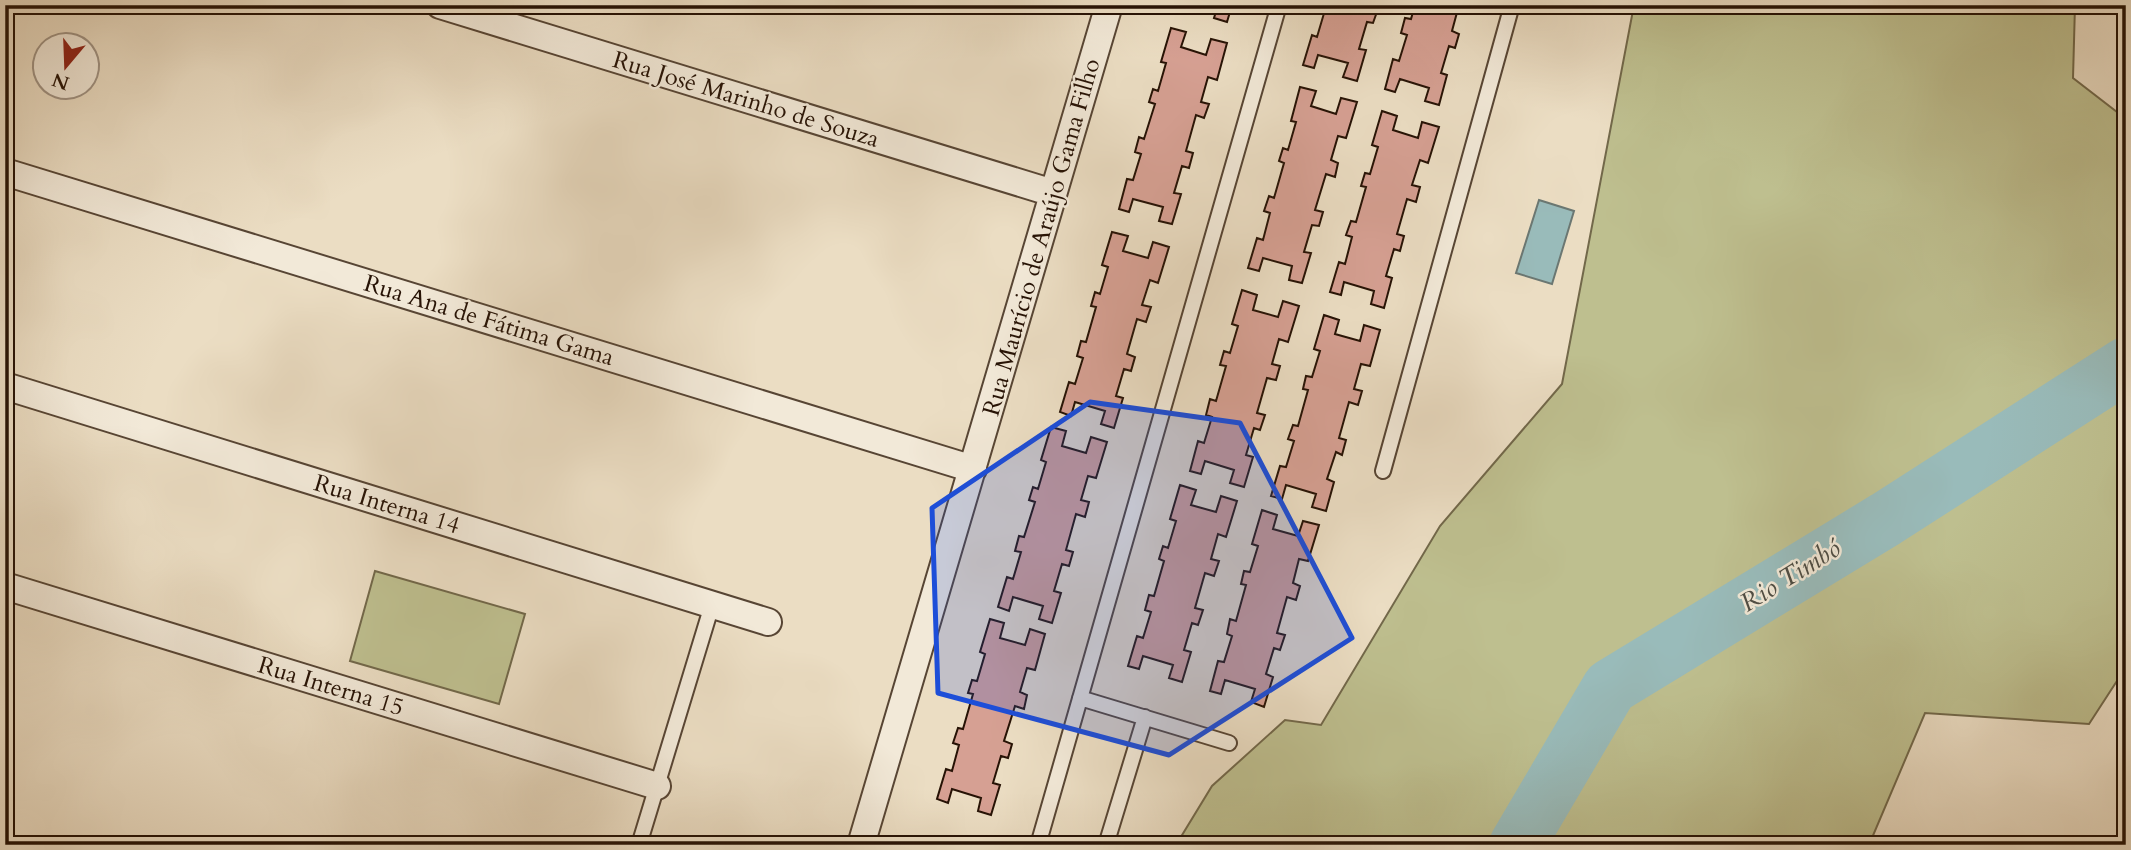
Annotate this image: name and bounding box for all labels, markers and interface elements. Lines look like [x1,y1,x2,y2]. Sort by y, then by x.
north arrow [32,32,102,102]
street label: Rua José Marinho de Souza [608,43,884,156]
street label: Rua Maurício de Araújo Gama Filho [975,55,1108,420]
text: N [48,66,73,96]
street label: Rua Ana de Fátima Gama [360,267,618,374]
street label: Rua Interna 14 [310,467,464,542]
water label: Rio Timbó [1733,530,1848,620]
street label: Rua Interna 15 [254,649,408,724]

